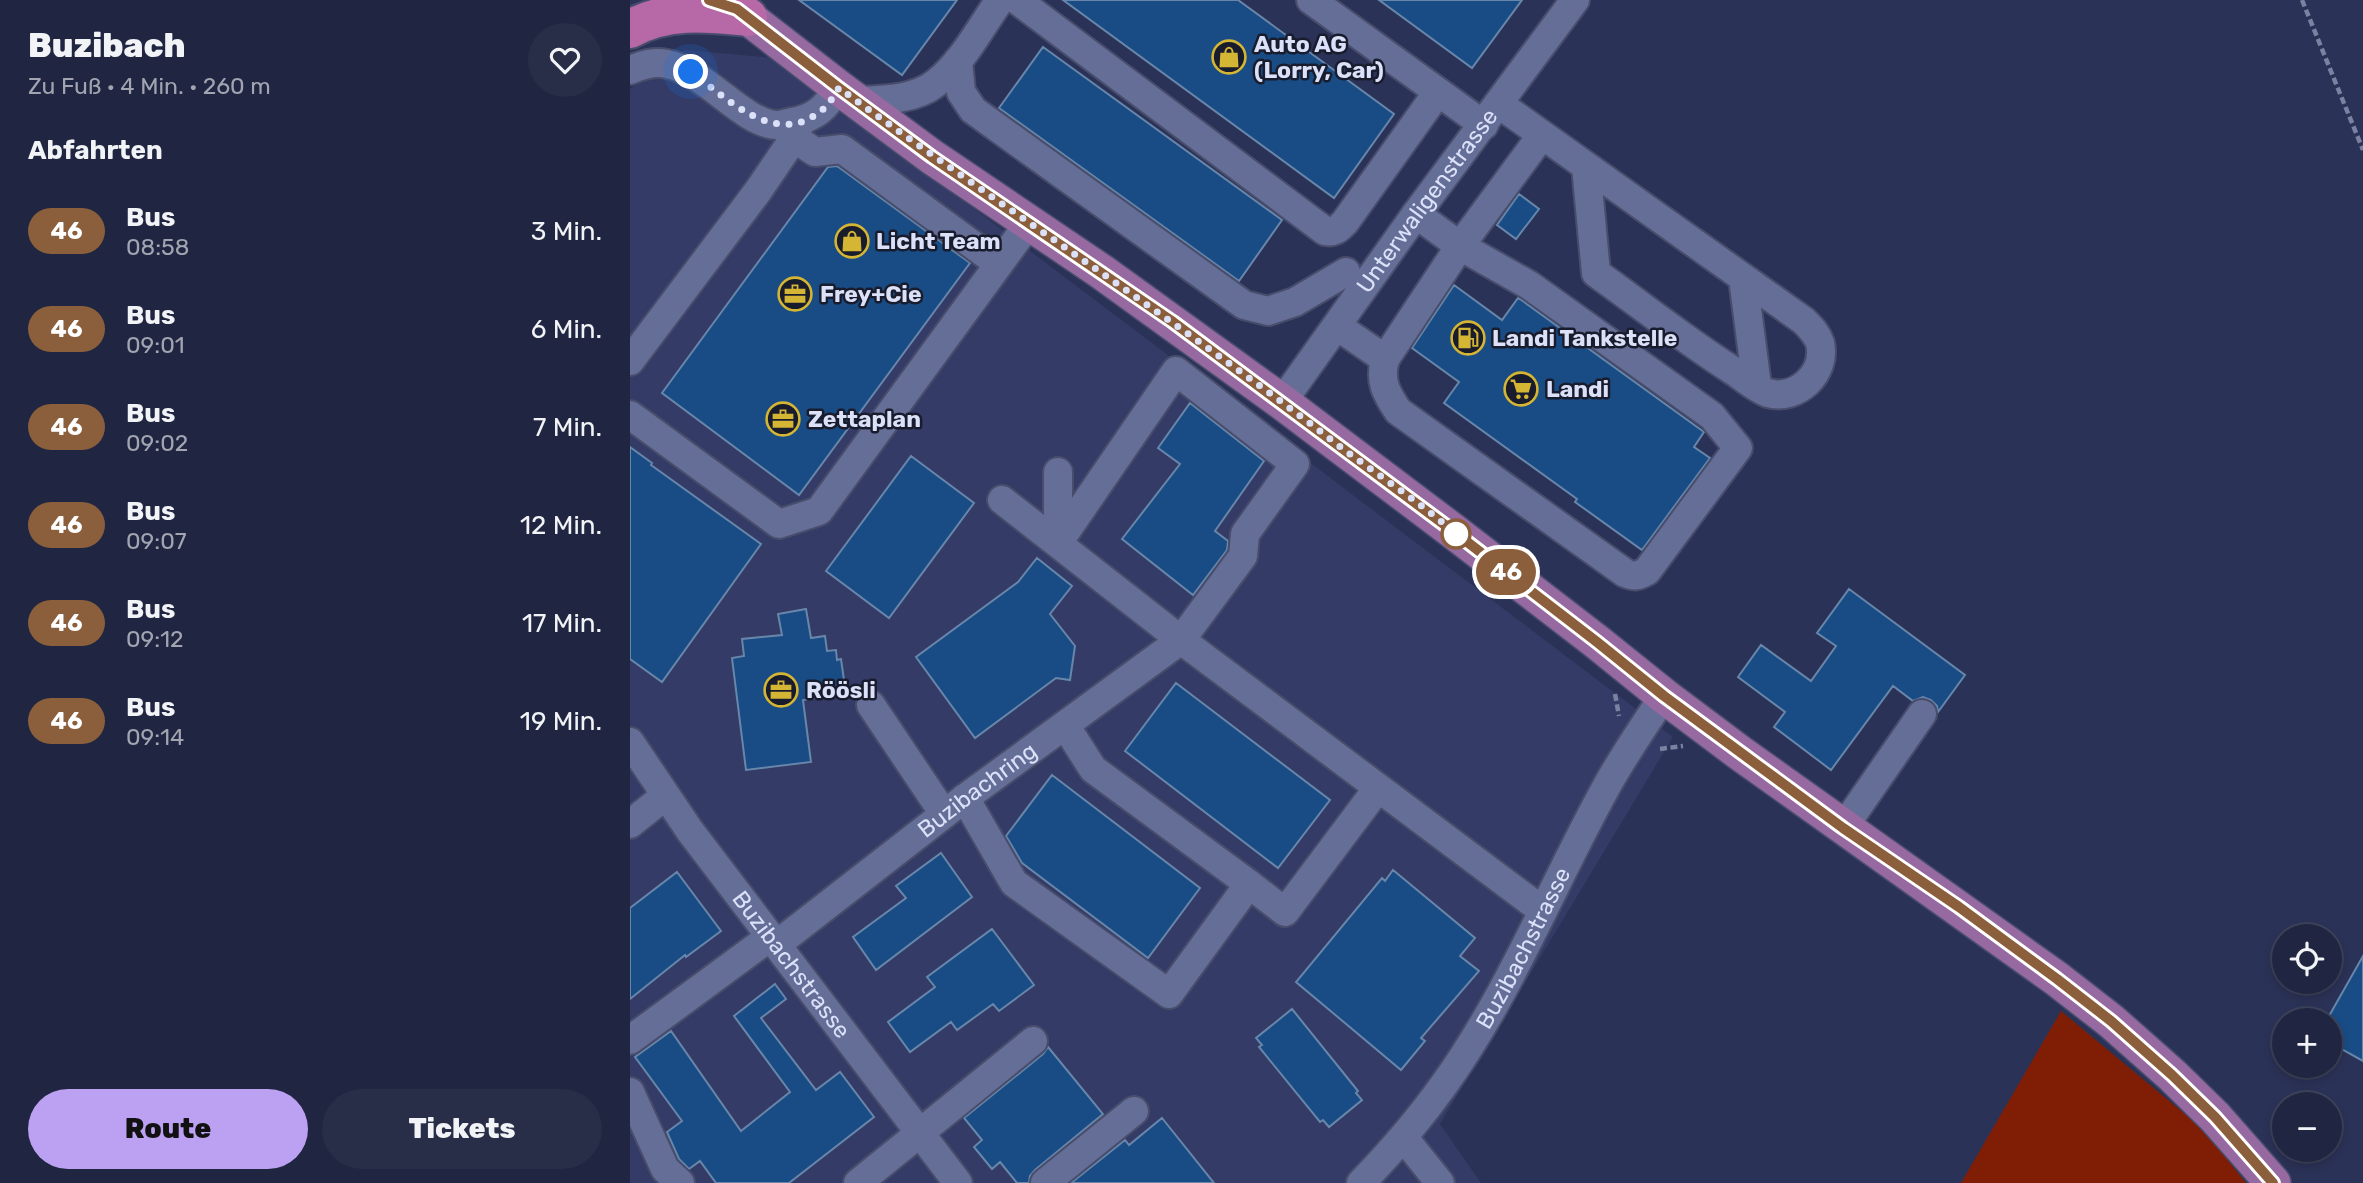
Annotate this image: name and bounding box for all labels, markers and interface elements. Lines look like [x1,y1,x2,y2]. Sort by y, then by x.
button: heart [528,23,602,97]
text: Buzibach [28,26,186,65]
place label: Auto AG (Lorry, Car) [1254,30,1384,84]
shop icon: Auto AG (Lorry, Car) [1210,38,1248,76]
your location [673,54,708,89]
text: Zu Fuß · 4 Min. · 260 m [28,72,271,100]
street label: Unterwaligenstrasse [1350,103,1503,298]
text: Abfahrten [28,135,163,166]
text: Bus [126,202,175,233]
text: 3 Min. [531,216,602,247]
text: 46 [50,217,83,245]
shop icon: Licht Team [833,222,871,260]
place label: Licht Team [876,227,1001,255]
text: 08:58 [126,233,189,261]
office icon: Frey+Cie [776,275,814,313]
place label: Frey+Cie [820,280,922,308]
text: Bus [126,300,175,331]
text: 6 Min. [531,314,602,345]
text: 46 [50,315,83,343]
fuel station icon: Landi Tankstelle [1449,319,1487,357]
place label: Landi Tankstelle [1492,324,1677,352]
text: 09:01 [126,331,185,359]
supermarket icon: Landi [1502,370,1540,408]
place label: Landi [1546,375,1609,403]
text: Bus [126,398,175,429]
office icon: Zettaplan [764,400,802,438]
place label: Zettaplan [808,405,921,433]
text: 7 Min. [533,412,602,443]
text: 46 [50,413,83,441]
text: 09:02 [126,429,188,457]
text: Bus [126,496,175,527]
text: 12 Min. [520,510,602,541]
text: 46 [50,511,83,539]
unlabelled marker [1441,519,1471,549]
text: 09:07 [126,527,187,555]
line badge: 46 [1474,549,1538,595]
text: 46 [1490,558,1522,586]
text: Bus [126,594,175,625]
text: 17 Min. [522,608,602,639]
text: 46 [50,609,83,637]
text: 09:12 [126,625,183,653]
office icon: Röösli [762,671,800,709]
place label: Röösli [806,676,876,704]
text: Bus [126,692,175,723]
text: 19 Min. [520,706,602,737]
text: 46 [50,707,83,735]
text: 09:14 [126,723,184,751]
street label: Buzibachring [912,736,1042,844]
street label: Buzibachstrasse [1470,863,1576,1034]
street label: Buzibachstrasse [727,885,857,1044]
map controls [2272,924,2342,1162]
button: locate [2272,924,2342,994]
button: + [2272,1008,2342,1078]
button: Route [28,1089,308,1169]
button: Tickets [322,1089,602,1169]
button: − [2272,1092,2342,1162]

